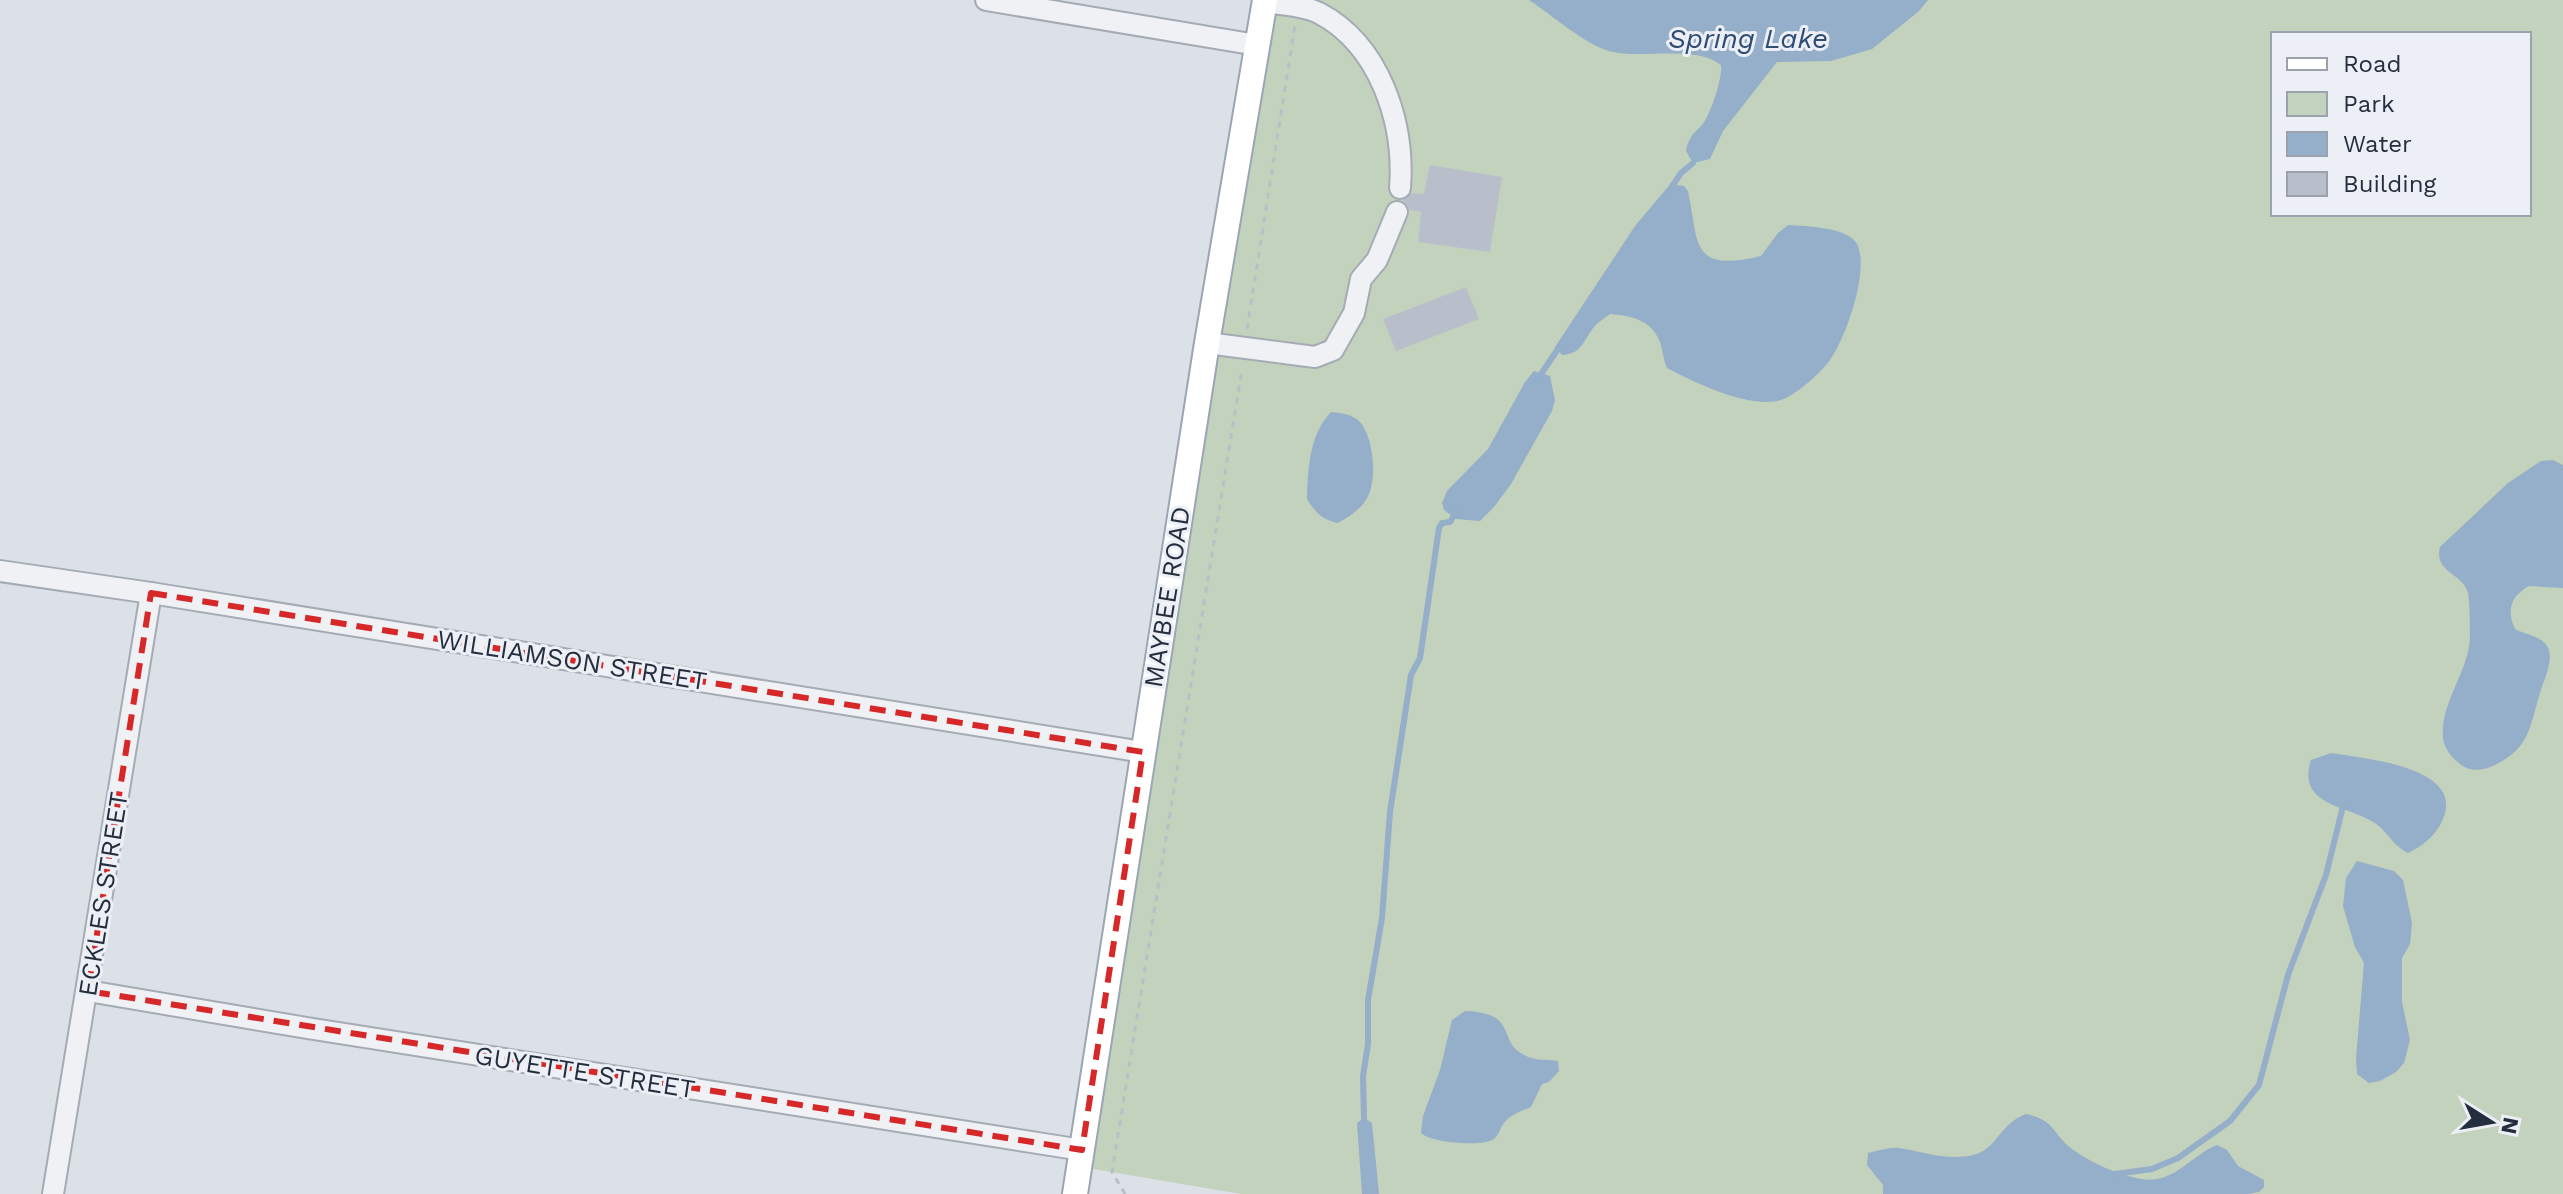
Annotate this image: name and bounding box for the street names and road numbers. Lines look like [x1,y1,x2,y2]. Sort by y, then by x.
street label: MAYBEE ROAD [1138,504,1196,690]
street label: WILLIAMSON STREET [435,624,709,696]
street label: ECKLES STREET [72,790,134,998]
street label: GUYETTE STREET [473,1040,697,1104]

